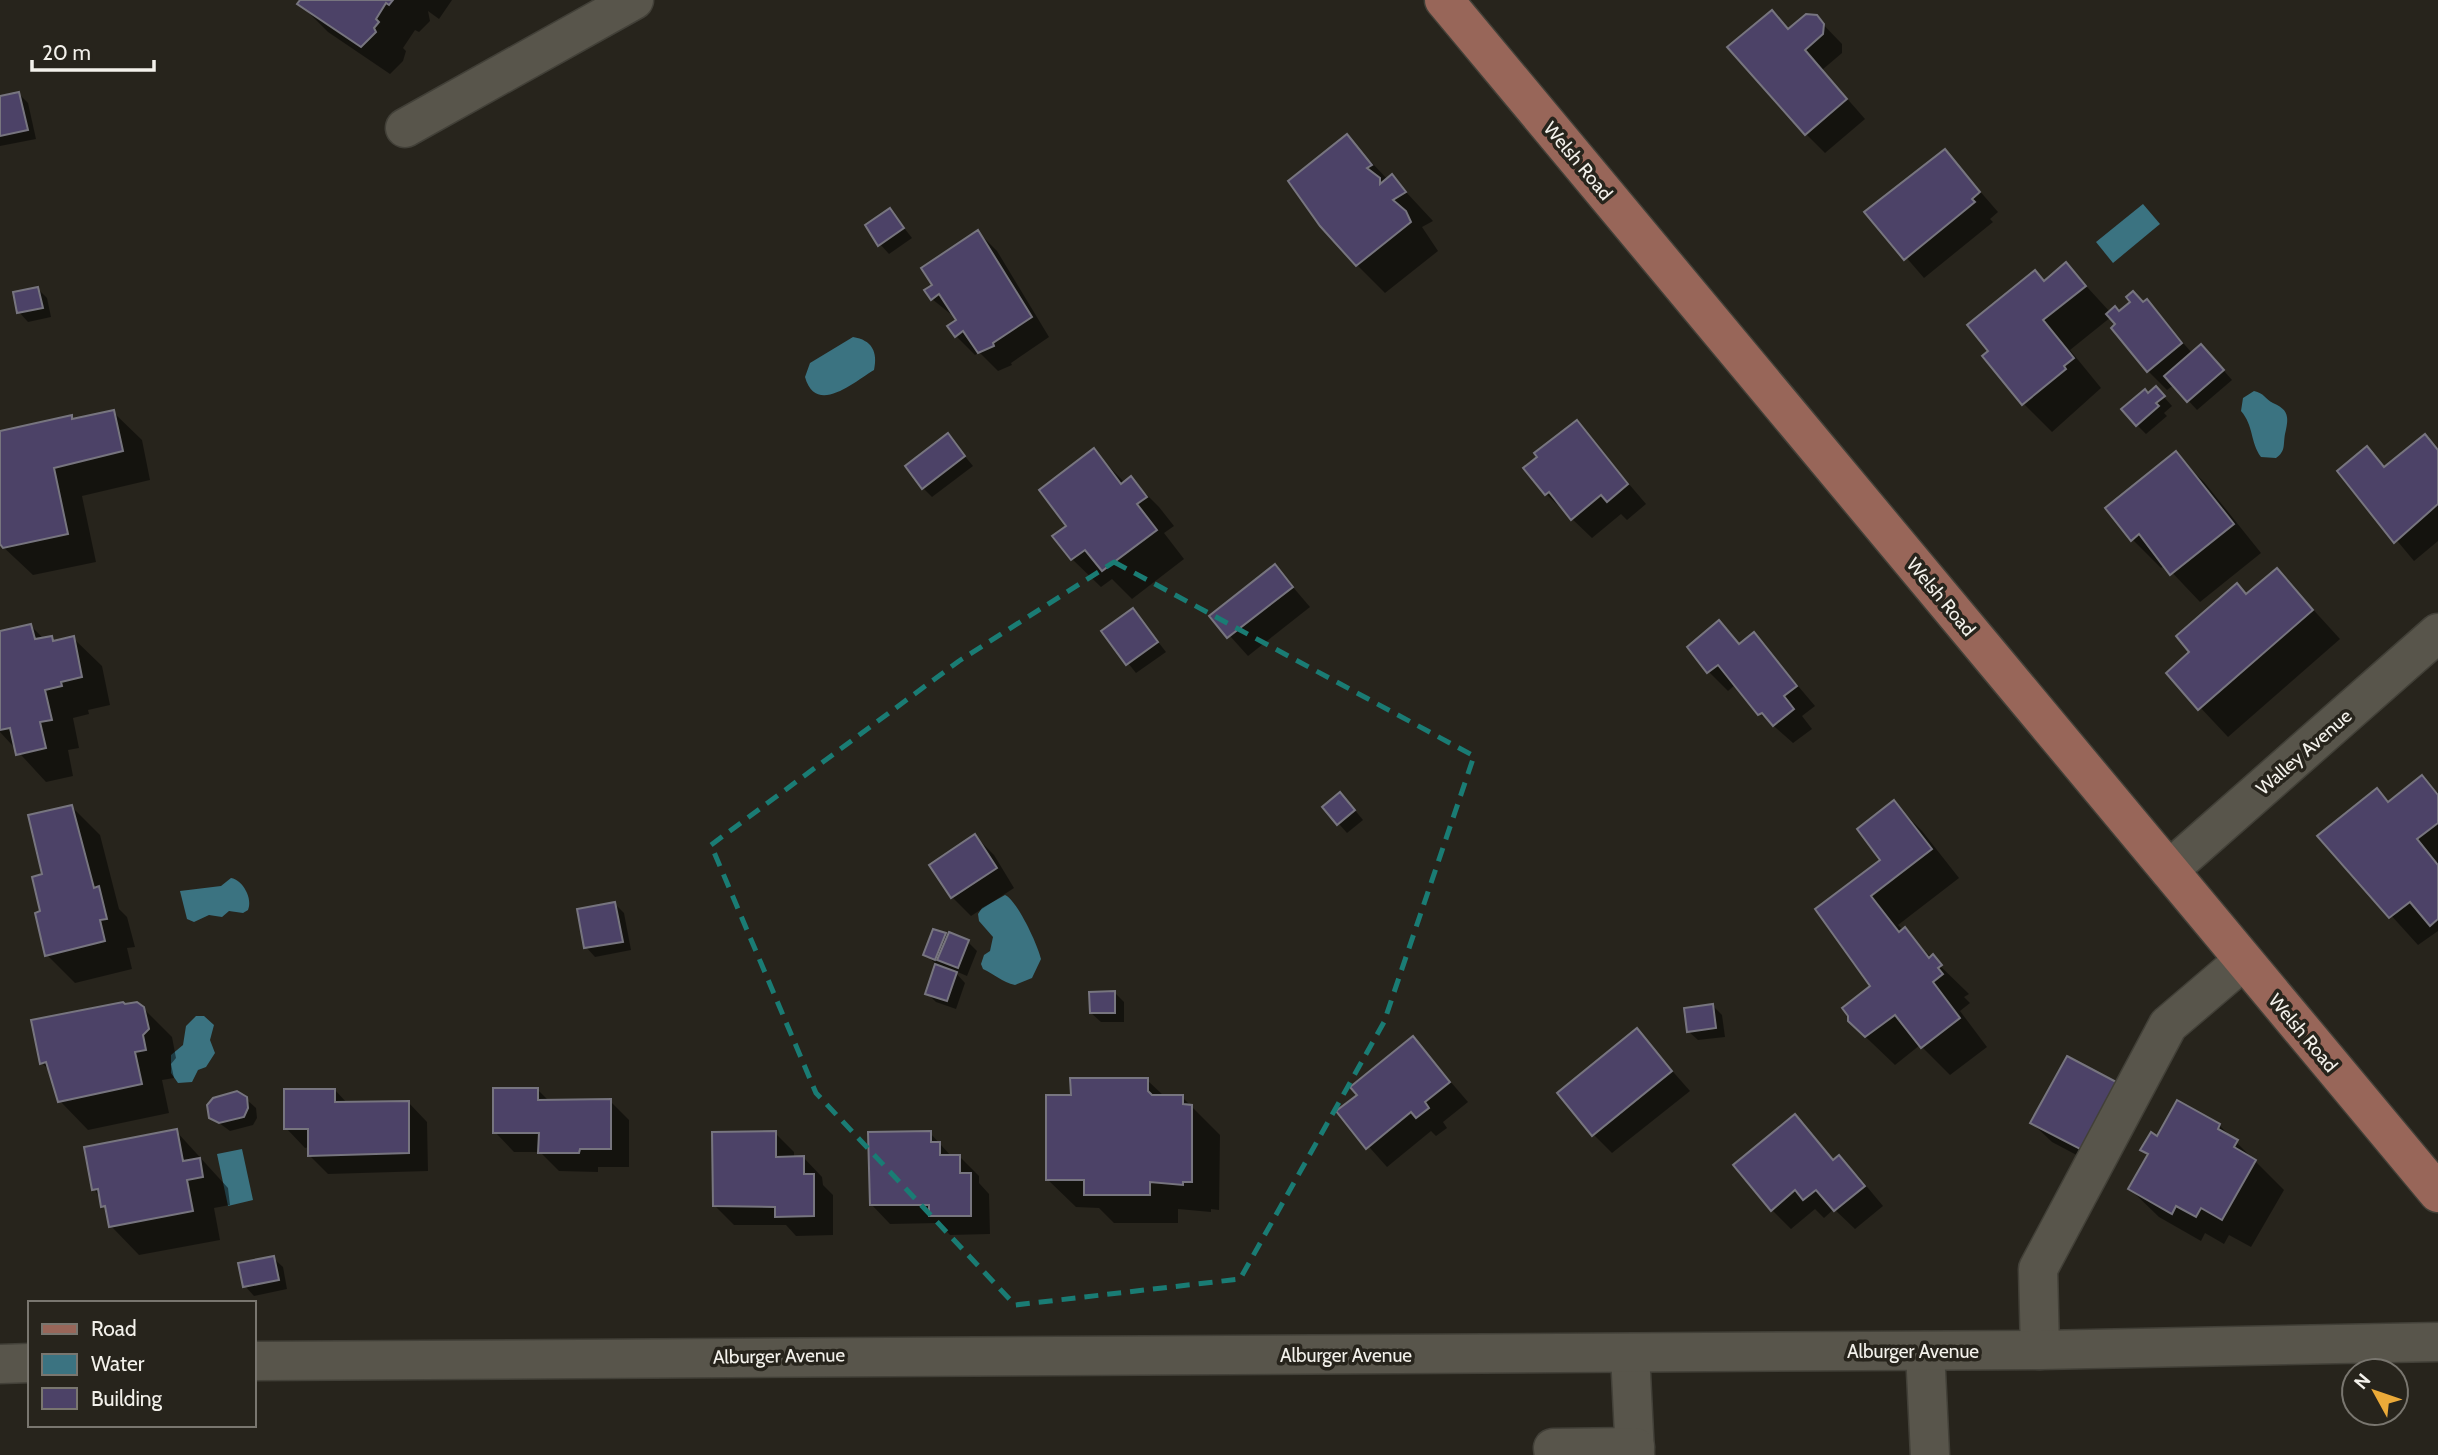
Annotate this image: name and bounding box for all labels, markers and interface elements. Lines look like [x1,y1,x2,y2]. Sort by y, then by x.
scale bar [32,28,154,72]
text: 20 m [42,40,91,65]
street label: Welsh Road [1539,117,1617,205]
street label: Welsh Road [1902,553,1980,641]
street label: Walley Avenue [2252,704,2357,800]
street label: Welsh Road [2264,989,2342,1077]
legend [28,1301,256,1427]
text: Road [91,1316,137,1341]
street label: Alburger Avenue [1847,1340,1979,1363]
street label: Alburger Avenue [713,1343,846,1369]
street label: Alburger Avenue [1280,1344,1412,1367]
text: Water [91,1351,145,1376]
north arrow [2340,1357,2410,1427]
text: N [2349,1369,2375,1394]
text: Building [91,1386,163,1411]

